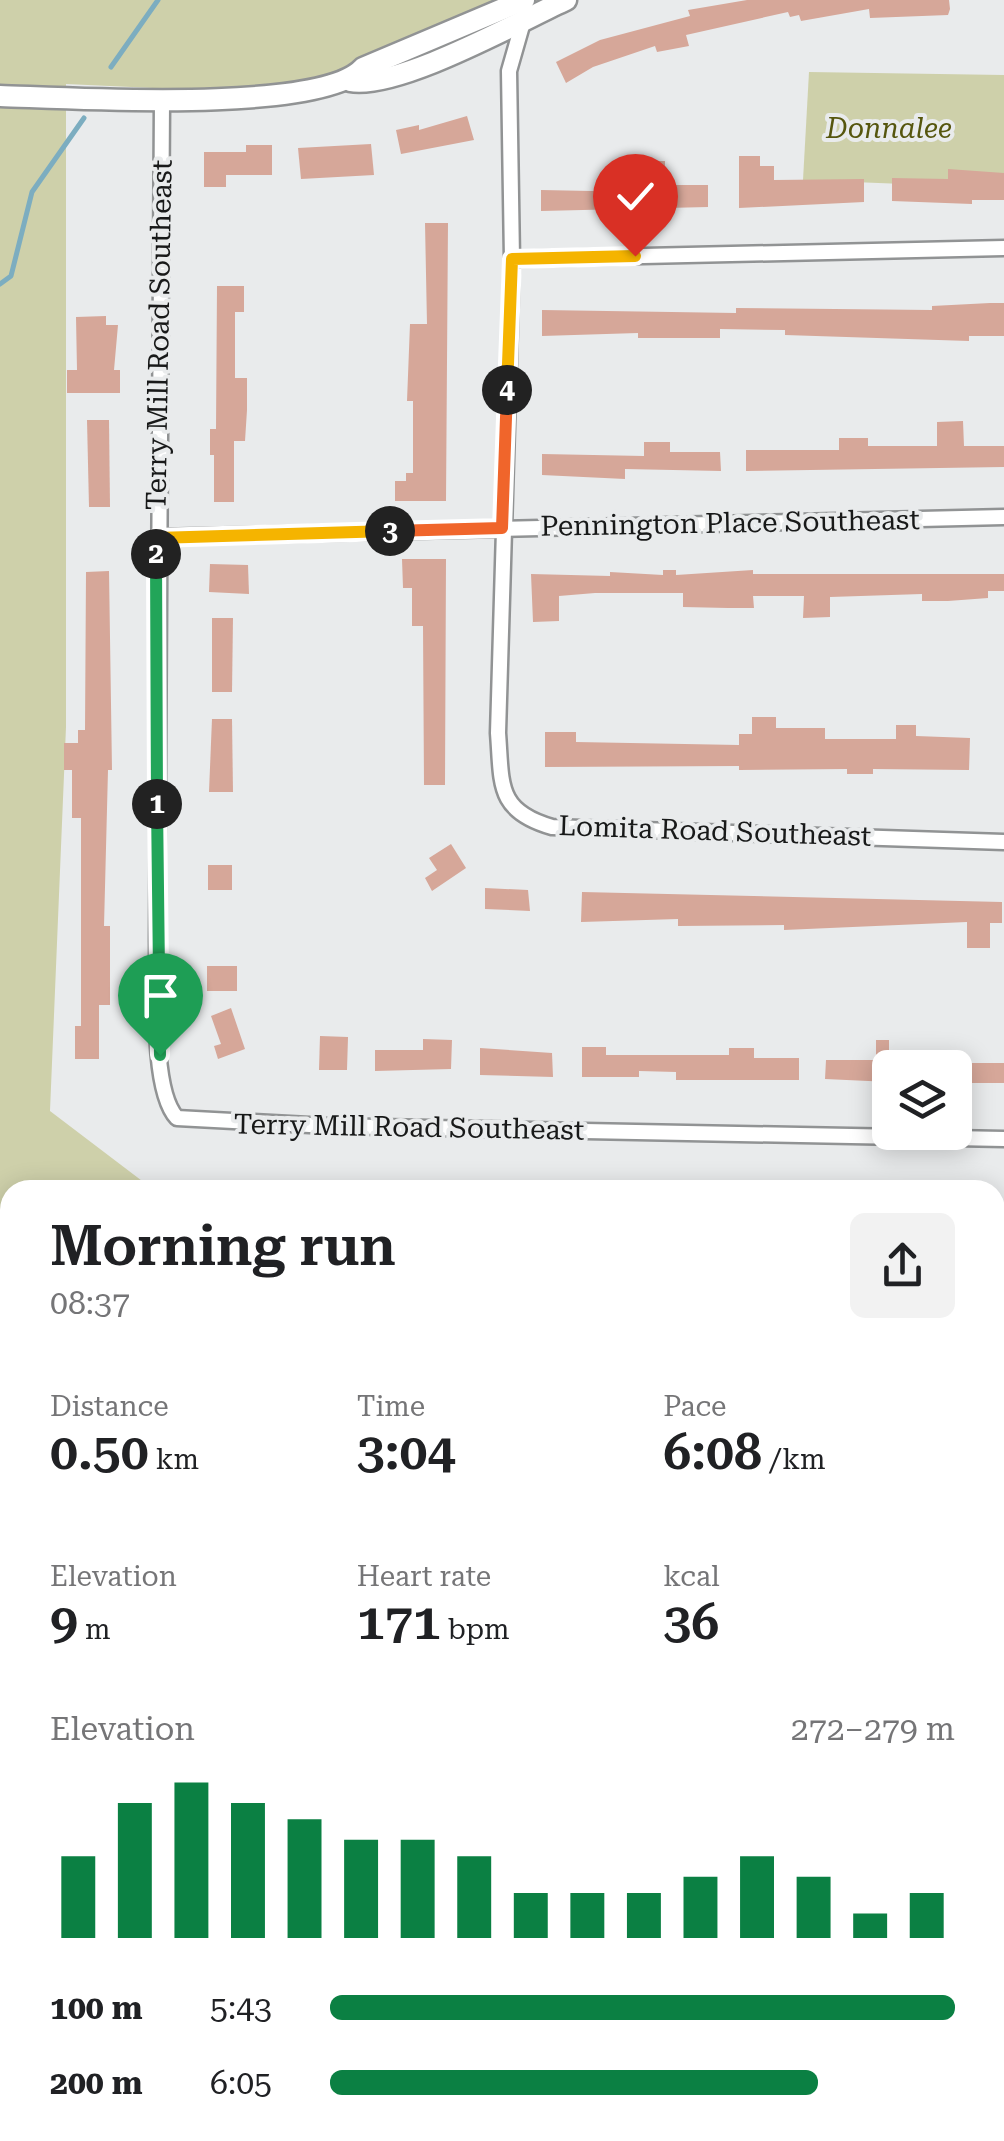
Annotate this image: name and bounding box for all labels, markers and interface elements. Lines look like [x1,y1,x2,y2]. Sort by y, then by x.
park label: Donnalee [825,112,952,145]
pin [593,154,678,257]
street label: Terry Mill Road Southeast [139,159,179,511]
icon: check [608,169,663,224]
pin: 4 [482,365,532,415]
text: 4 [499,373,515,406]
street label: Pennington Place Southeast [540,503,920,543]
pin: 3 [365,506,415,556]
text: 3 [382,514,398,547]
pin: 2 [131,529,181,579]
text: 2 [148,537,164,570]
pin: 1 [132,779,182,829]
text: 1 [149,787,165,820]
street label: Lomita Road Southeast [558,809,872,853]
pin [118,953,203,1056]
icon: arrive [133,968,188,1023]
map controls [872,1050,972,1150]
button: layers [872,1050,972,1150]
street label: Terry Mill Road Southeast [233,1107,585,1147]
button: share [850,1213,955,1318]
text: Morning run [50,1214,396,1278]
text: 08:37 [50,1284,130,1322]
text: Distance [50,1390,169,1423]
text: Time [357,1390,425,1423]
text: Pace [663,1390,727,1423]
text: 0.50 [50,1423,149,1481]
text: 3:04 [357,1423,455,1481]
text: 6:08 [663,1423,762,1481]
text: km [149,1443,199,1476]
text: /km [762,1443,826,1476]
text: Elevation [50,1560,177,1593]
text: Heart rate [357,1560,491,1593]
text: kcal [663,1560,720,1593]
text: 9 [50,1593,78,1651]
text: 171 [357,1593,441,1651]
text: 36 [663,1593,719,1651]
text: m [78,1613,111,1646]
text: bpm [441,1613,510,1646]
text: Elevation [50,1710,195,1748]
text: 272–279 m [791,1710,955,1748]
text: 100 m [50,1989,143,2027]
text: 5:43 [210,1989,272,2027]
text: 200 m [50,2064,143,2102]
text: 6:05 [210,2064,272,2102]

